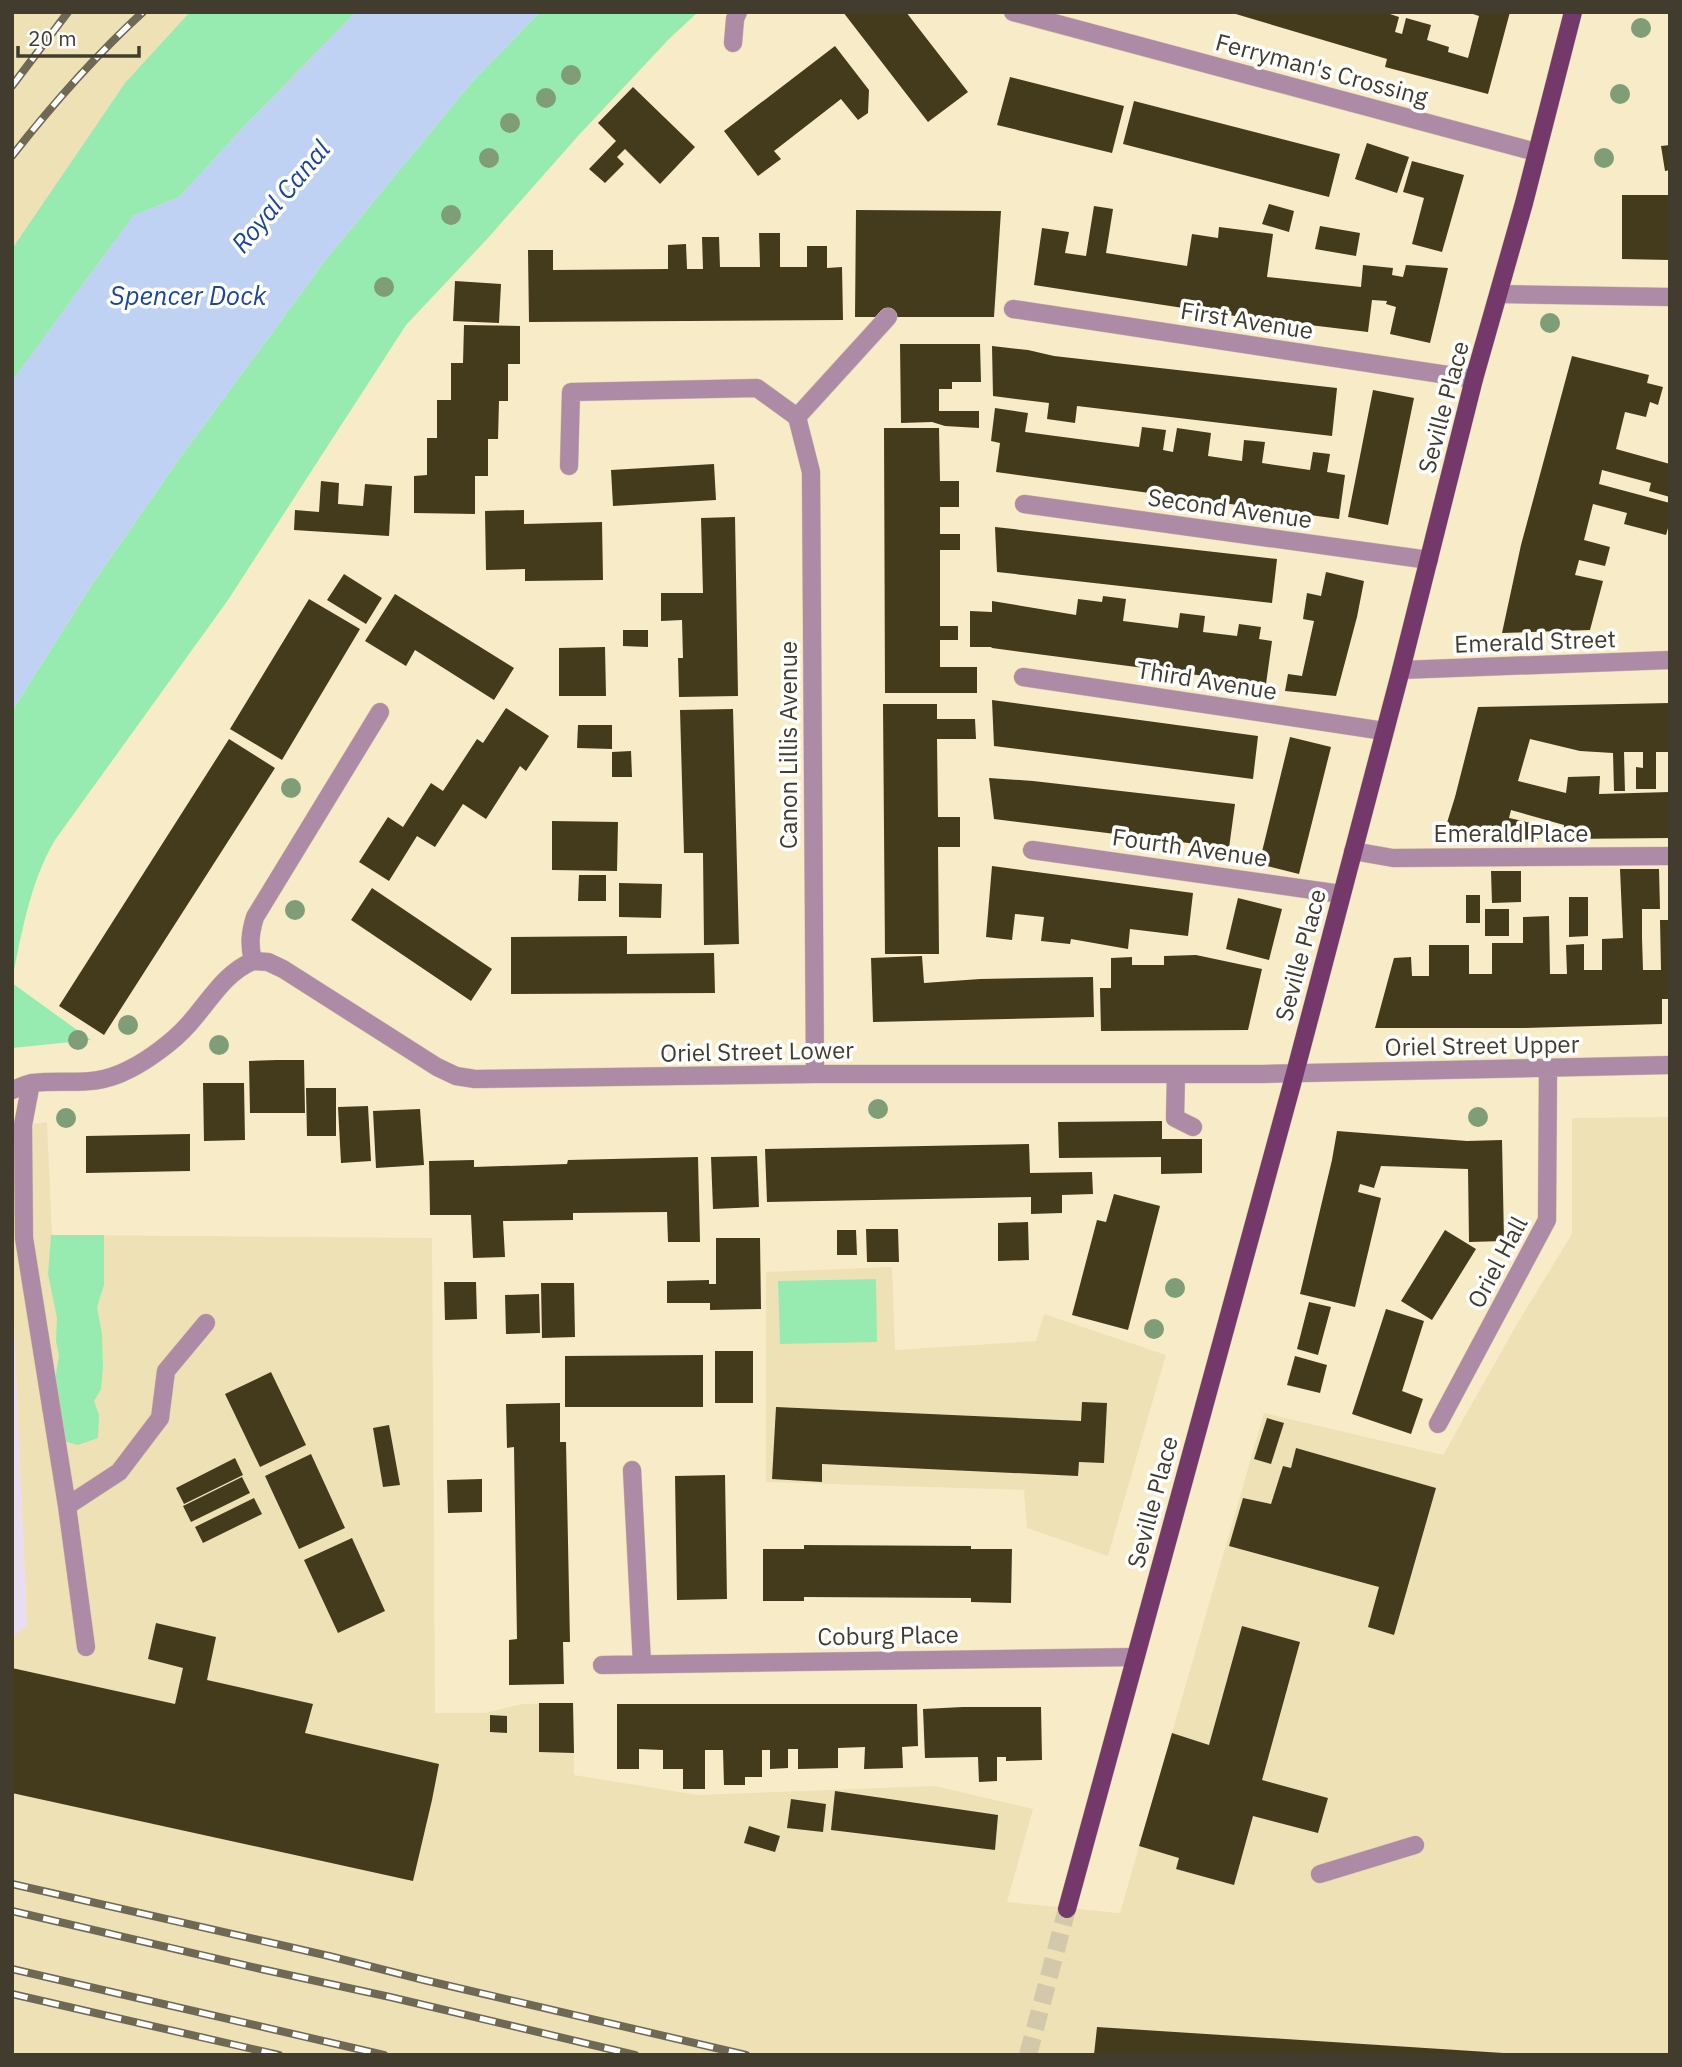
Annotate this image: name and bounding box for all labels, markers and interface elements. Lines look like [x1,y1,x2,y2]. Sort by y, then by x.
scale bar [18,14,138,58]
text: 20 m [28,24,77,52]
street label: Ferryman's Crossing [1212,25,1432,113]
water label: Royal Canal [223,133,337,259]
water label: Spencer Dock [110,278,267,312]
street label: First Avenue [1178,294,1316,346]
street label: Seville Place [1410,337,1476,477]
street label: Second Avenue [1146,481,1314,535]
street label: Emerald Street [1454,622,1616,660]
street label: Canon Lillis Avenue [772,641,804,849]
street label: Third Avenue [1134,653,1280,707]
street label: Emerald Place [1434,817,1588,849]
street label: Fourth Avenue [1110,820,1270,874]
street label: Seville Place [1267,885,1333,1025]
street label: Oriel Street Upper [1384,1027,1580,1063]
street label: Oriel Street Lower [660,1033,854,1069]
street label: Oriel Hall [1459,1210,1535,1314]
street label: Seville Place [1119,1432,1185,1572]
street label: Coburg Place [817,1618,959,1652]

